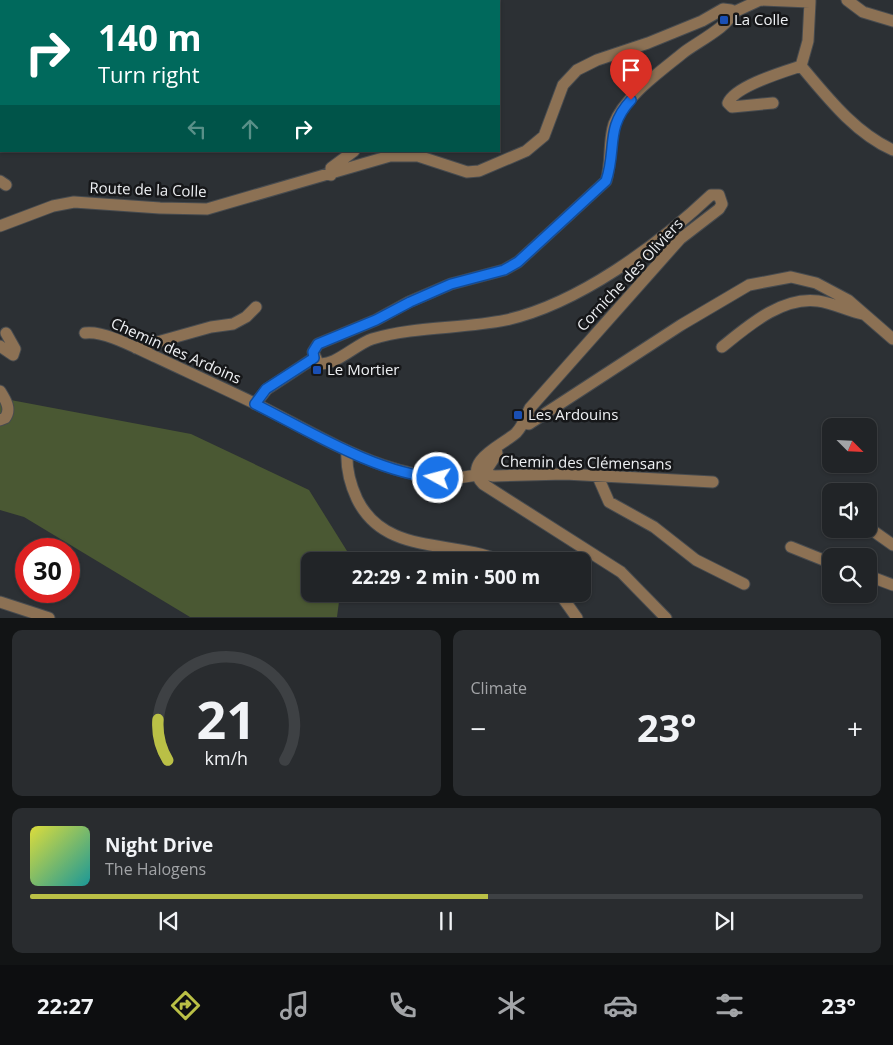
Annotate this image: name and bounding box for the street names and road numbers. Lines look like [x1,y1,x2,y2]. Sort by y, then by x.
street label: Route de la Colle [89,177,207,201]
street label: Corniche des Oliviers [572,214,687,335]
street label: Chemin des Ardoins [108,312,245,388]
street label: Chemin des Clémensans [500,451,672,473]

